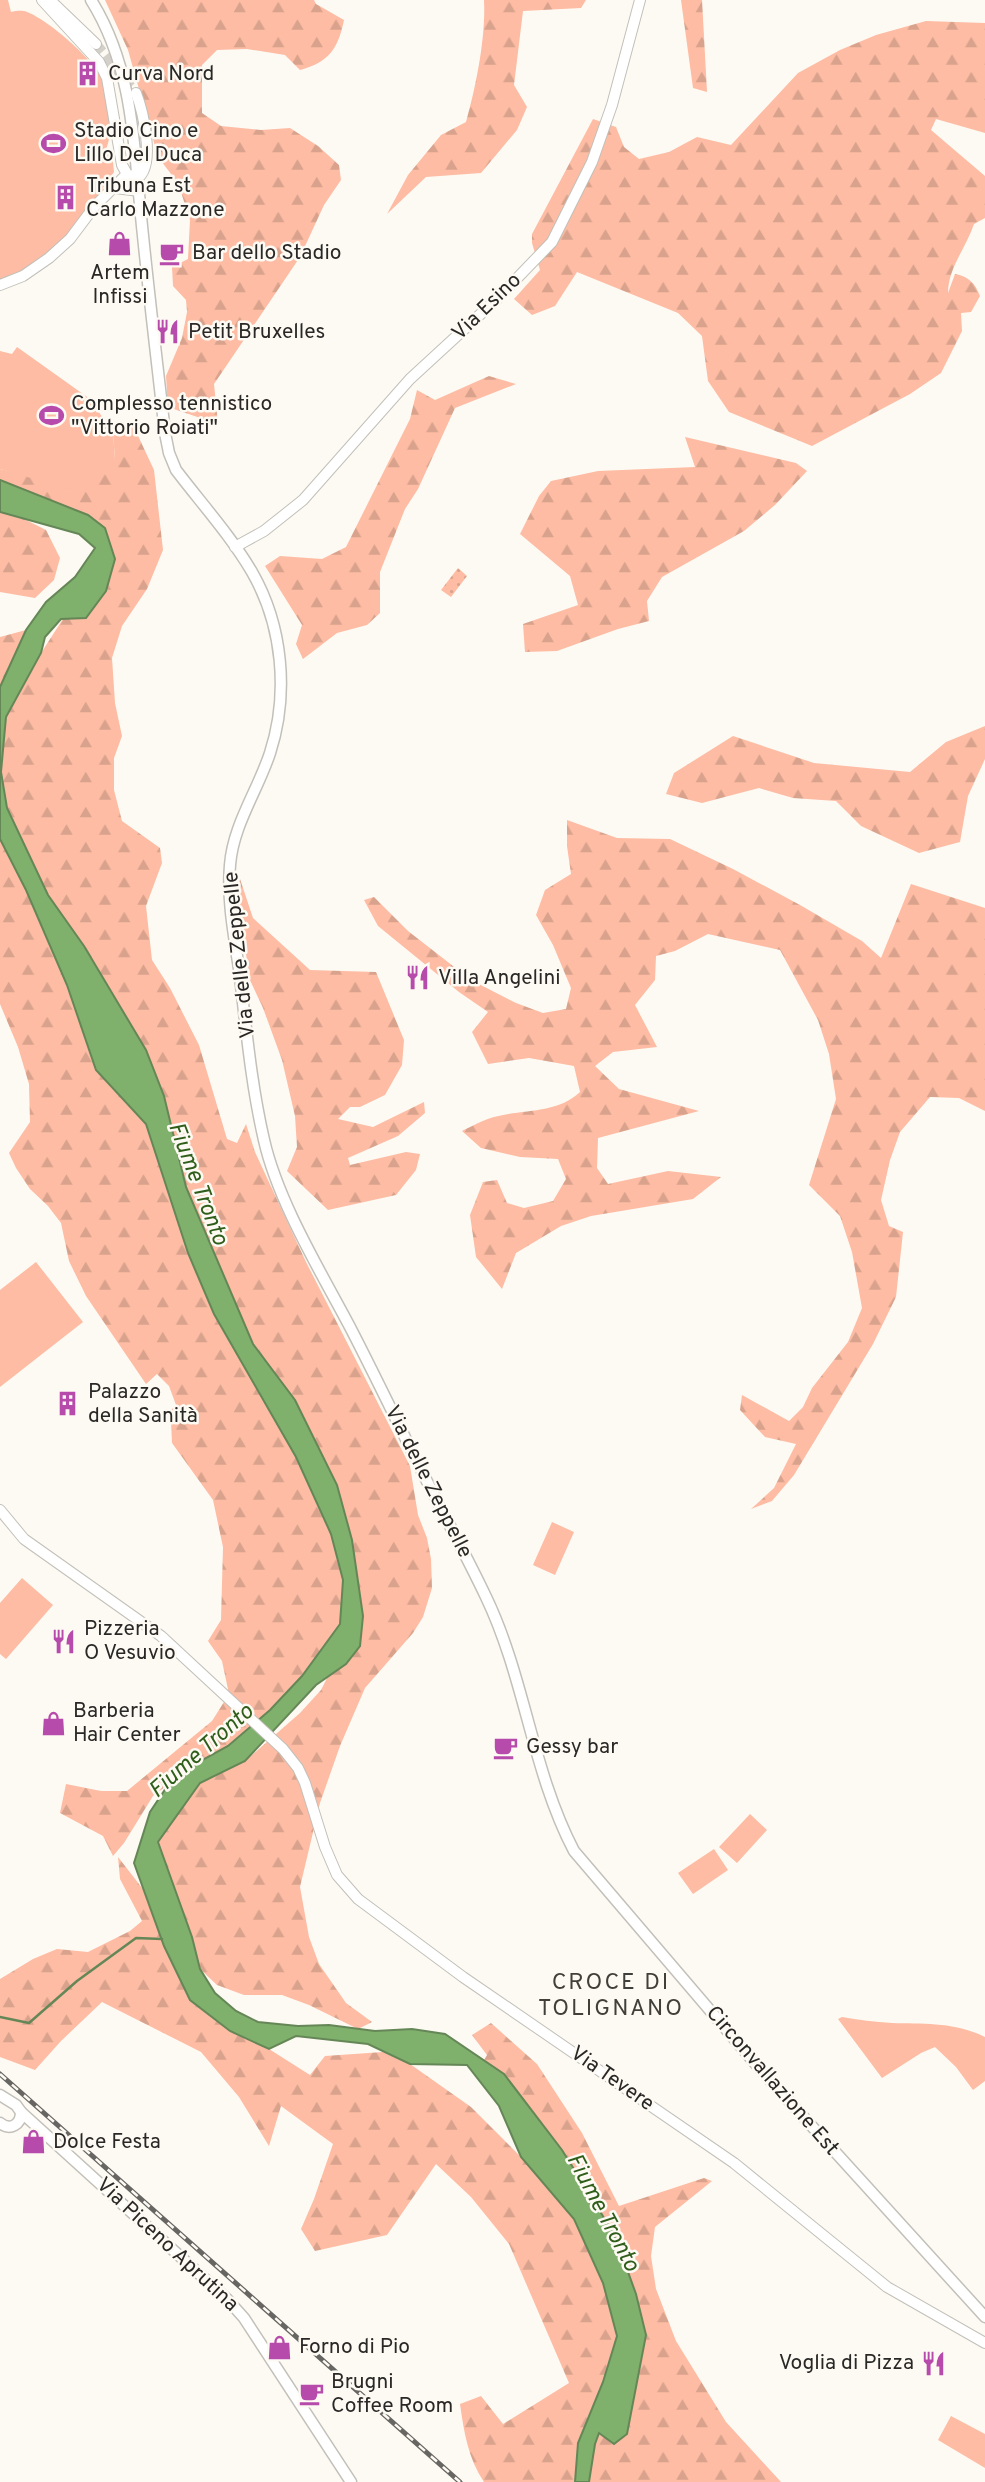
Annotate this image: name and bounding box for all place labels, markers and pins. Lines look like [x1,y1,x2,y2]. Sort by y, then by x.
building icon: Curva Nord [74,60,102,88]
place label: Curva Nord [108,61,214,88]
place label: Stadio Cino e Lillo Del Duca [74,118,202,169]
sports icon: Stadio Cino e Lillo Del Duca [40,129,68,157]
place label: Tribuna Est Carlo Mazzone [86,173,224,224]
building icon: Tribuna Est Carlo Mazzone [52,184,80,212]
shop icon: Artem Infissi [106,230,134,258]
cafe icon: Bar dello Stadio [158,239,186,267]
place label: Bar dello Stadio [192,240,341,267]
place label: Artem Infissi [90,260,150,311]
restaurant icon: Petit Bruxelles [154,318,182,346]
place label: Petit Bruxelles [188,319,325,346]
place label: Complesso tennistico "Vittorio Roiati" [71,391,272,442]
sports icon: Complesso tennistico "Vittorio Roiati" [37,402,65,430]
restaurant icon: Villa Angelini [404,964,432,992]
place label: Villa Angelini [438,965,561,992]
place label: Palazzo della Sanità [88,1379,198,1430]
building icon: Palazzo della Sanità [54,1390,82,1418]
place label: Pizzeria O Vesuvio [84,1616,176,1667]
restaurant icon: Pizzeria O Vesuvio [50,1627,78,1655]
place label: Barberia Hair Center [73,1698,181,1749]
shop icon: Barberia Hair Center [39,1709,67,1737]
cafe icon: Gessy bar [492,1733,520,1761]
place label: Gessy bar [526,1734,619,1761]
shop icon: Dolce Festa [19,2128,47,2156]
place label: Dolce Festa [53,2129,161,2156]
shop icon: Forno di Pio [265,2333,293,2361]
place label: Forno di Pio [299,2334,410,2361]
restaurant icon: Voglia di Pizza [920,2349,948,2377]
place label: Voglia di Pizza [779,2350,914,2377]
place label: Brugni Coffee Room [331,2369,453,2420]
cafe icon: Brugni Coffee Room [297,2380,325,2408]

